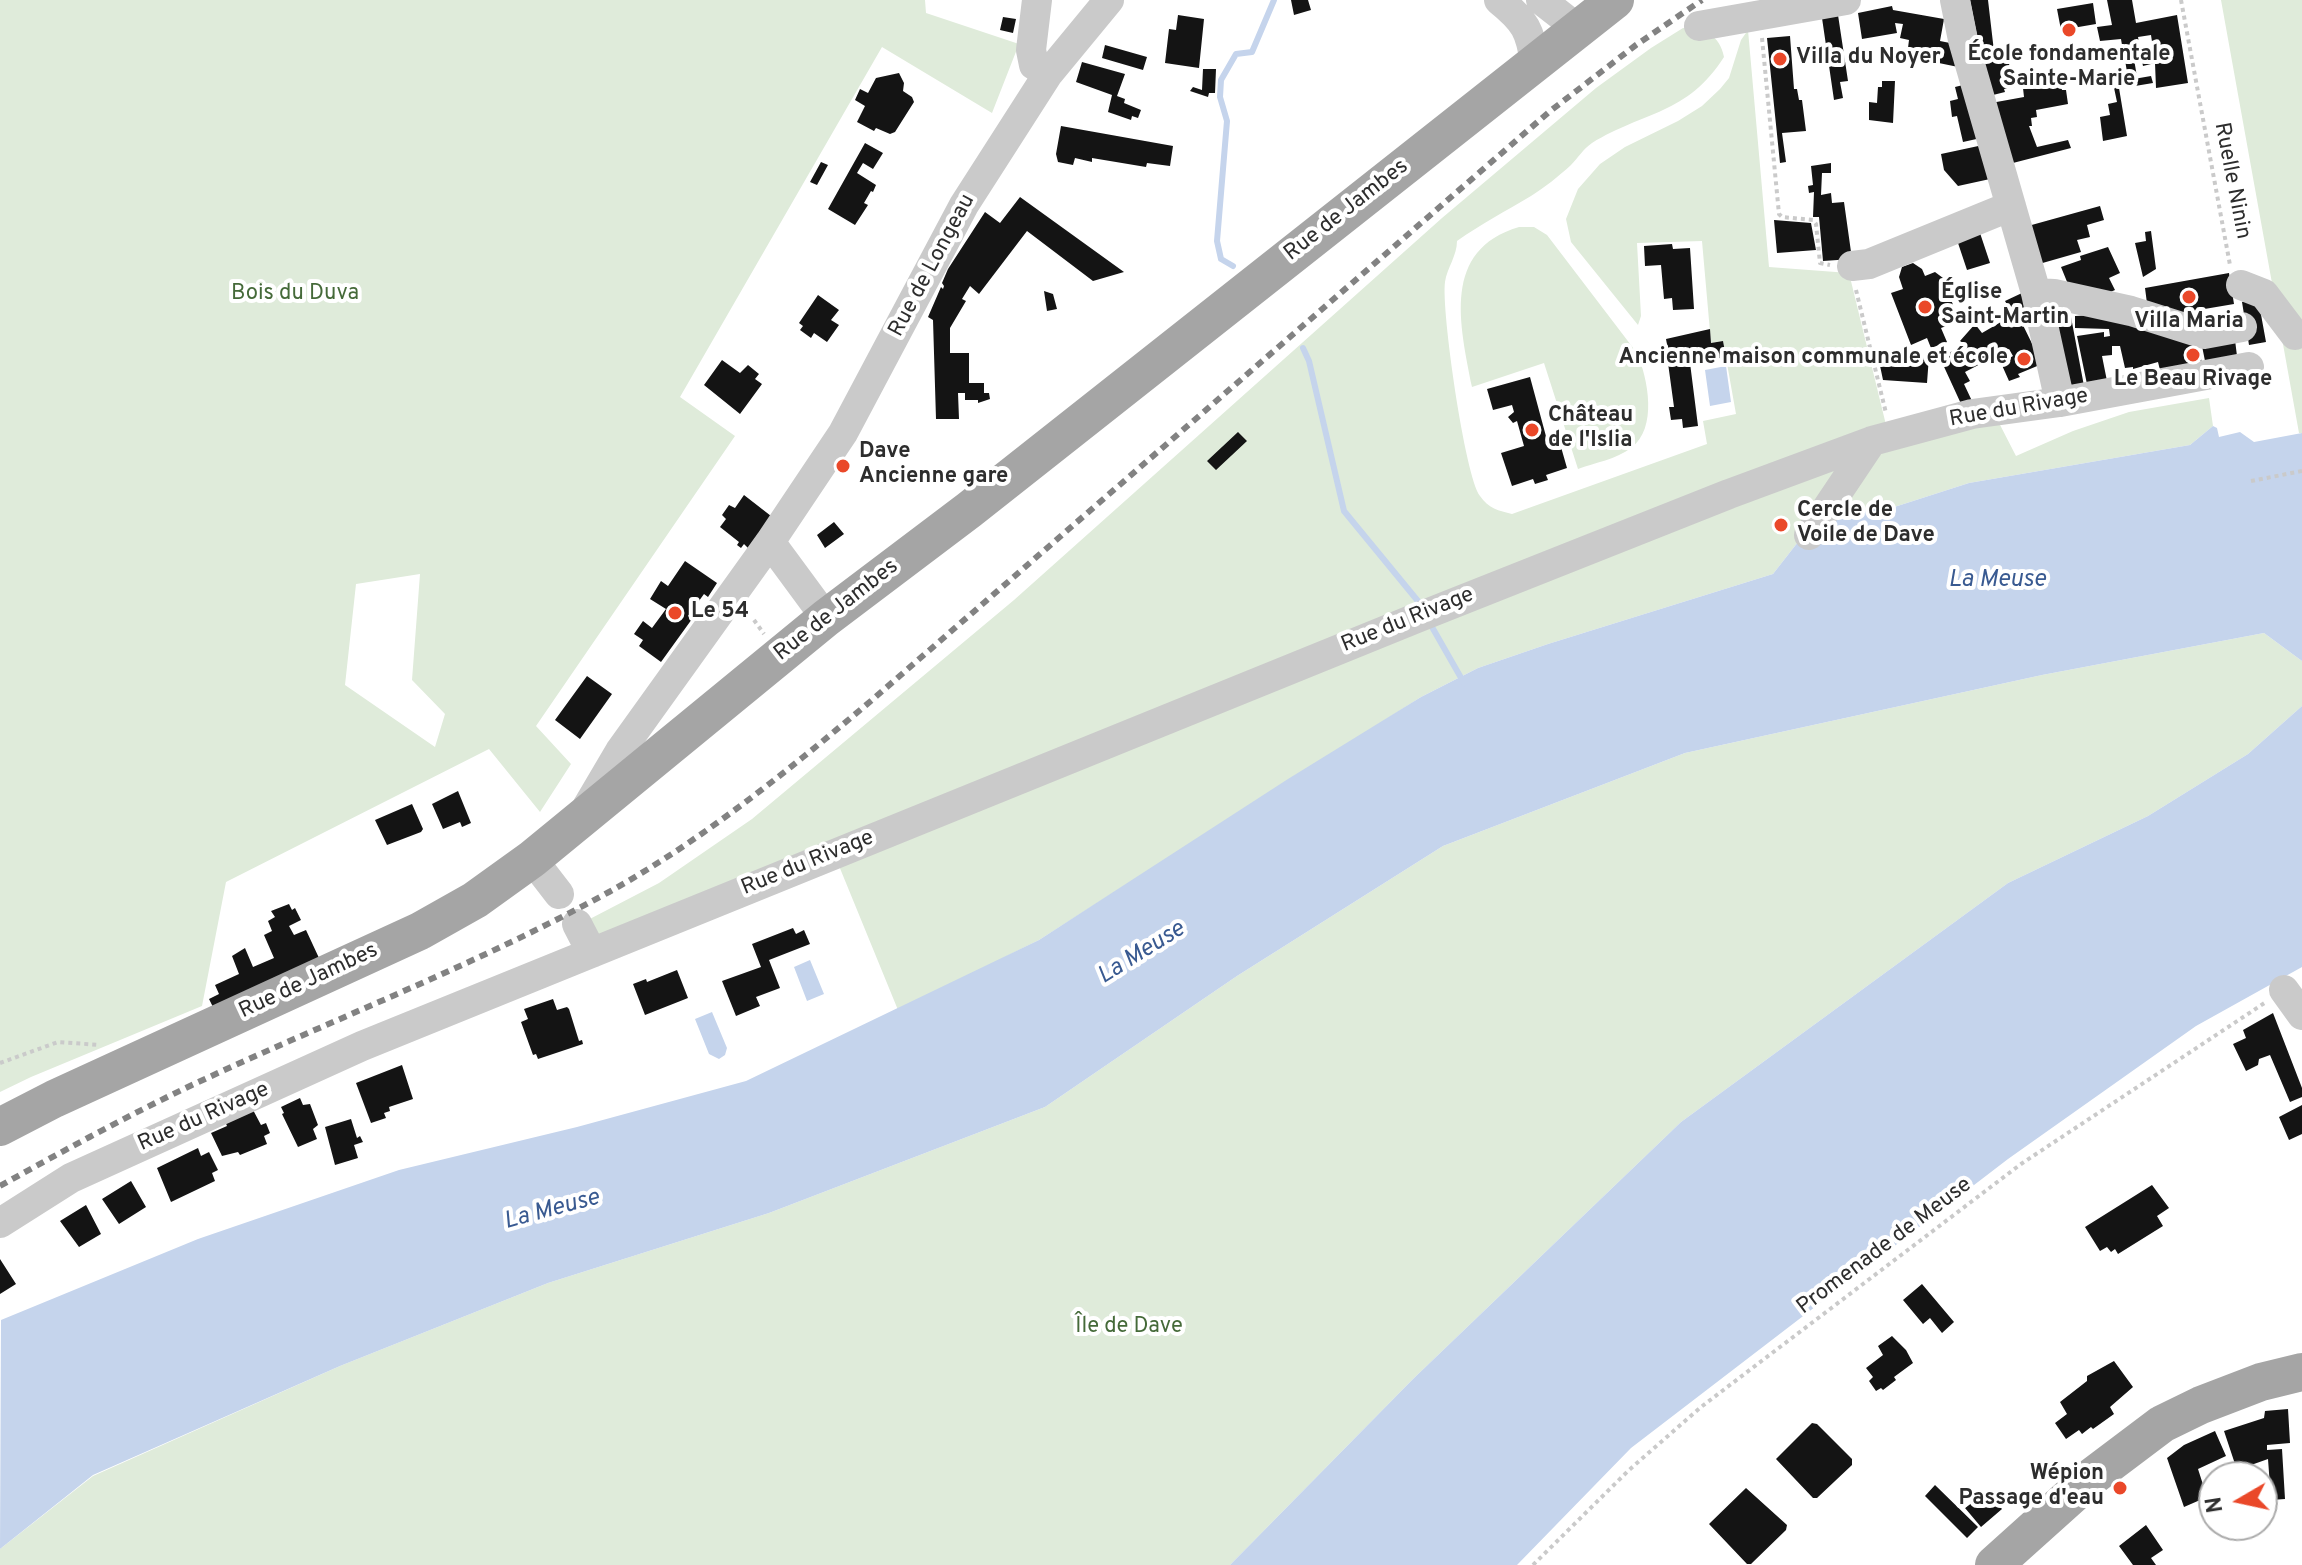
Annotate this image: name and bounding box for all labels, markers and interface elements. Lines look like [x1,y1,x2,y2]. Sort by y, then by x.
marker: École fondamentale Sainte-Marie [2060,21,2078,39]
place label: École fondamentale Sainte-Marie [1967,43,2171,94]
place label: Villa du Noyer [1796,46,1941,72]
marker: Villa du Noyer [1771,50,1789,68]
street label: Ruelle Ninin [2207,120,2255,242]
street label: Rue de Jambes [1280,154,1414,268]
street label: Rue de Longeau [884,190,982,342]
place label: Église Saint-Martin [1941,281,2069,332]
park label: Bois du Duva [231,282,359,308]
marker: Villa Maria [2180,288,2198,306]
marker: Église Saint-Martin [1916,298,1934,316]
place label: Villa Maria [2134,310,2244,336]
place label: Ancienne maison communale et école [1619,346,2008,372]
marker: Le Beau Rivage [2184,346,2202,364]
marker: Ancienne maison communale et école [2015,350,2033,368]
place label: Le Beau Rivage [2114,368,2272,394]
street label: Rue du Rivage [1947,384,2091,434]
place label: Château de l'Islia [1548,404,1633,456]
marker: Château de l'Islia [1523,421,1541,439]
place label: Dave Ancienne gare [859,440,1008,492]
marker: Dave Ancienne gare [834,457,852,475]
place label: Cercle de Voile de Dave [1797,499,1935,550]
marker: Cercle de Voile de Dave [1772,516,1790,534]
street label: Rue de Jambes [770,554,904,668]
water label: La Meuse [1948,567,2046,595]
street label: Rue du Rivage [1338,582,1478,660]
place label: Le 54 [691,600,749,626]
marker: Le 54 [666,604,684,622]
street label: Rue du Rivage [738,825,878,903]
water label: La Meuse [1093,916,1191,992]
street label: Rue de Jambes [235,938,383,1026]
street label: Rue du Rivage [134,1077,274,1159]
street label: Promenade de Meuse [1792,1173,1978,1321]
water label: La Meuse [501,1184,603,1238]
park label: Île de Dave [1075,1315,1183,1341]
north arrow [2198,1461,2278,1541]
place label: Wépion Passage d'eau [1959,1462,2104,1514]
marker: Wépion Passage d'eau [2111,1479,2129,1497]
text: N [2201,1495,2230,1514]

